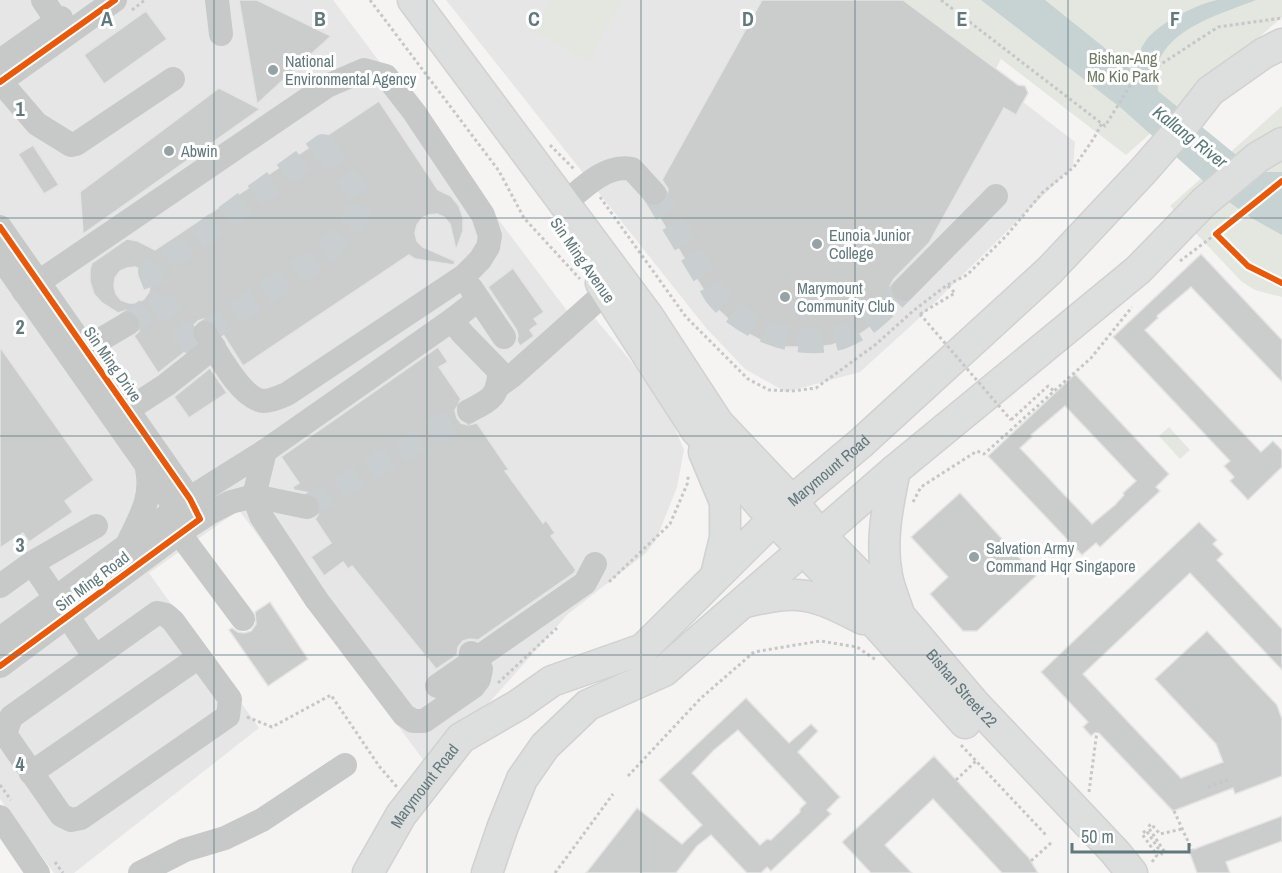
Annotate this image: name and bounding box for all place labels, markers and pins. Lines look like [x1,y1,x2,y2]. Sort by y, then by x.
place label: National Environmental Agency [285,50,417,90]
marker: National Environmental Agency [266,63,280,77]
place label: Abwin [180,140,217,162]
marker: Abwin [162,144,176,158]
place label: Eunoia Junior College [829,224,911,264]
marker: Eunoia Junior College [810,237,824,251]
place label: Marymount Community Club [797,277,895,317]
marker: Marymount Community Club [778,290,792,304]
place label: Salvation Army Command Hqr Singapore [986,537,1136,577]
marker: Salvation Army Command Hqr Singapore [967,550,981,564]

